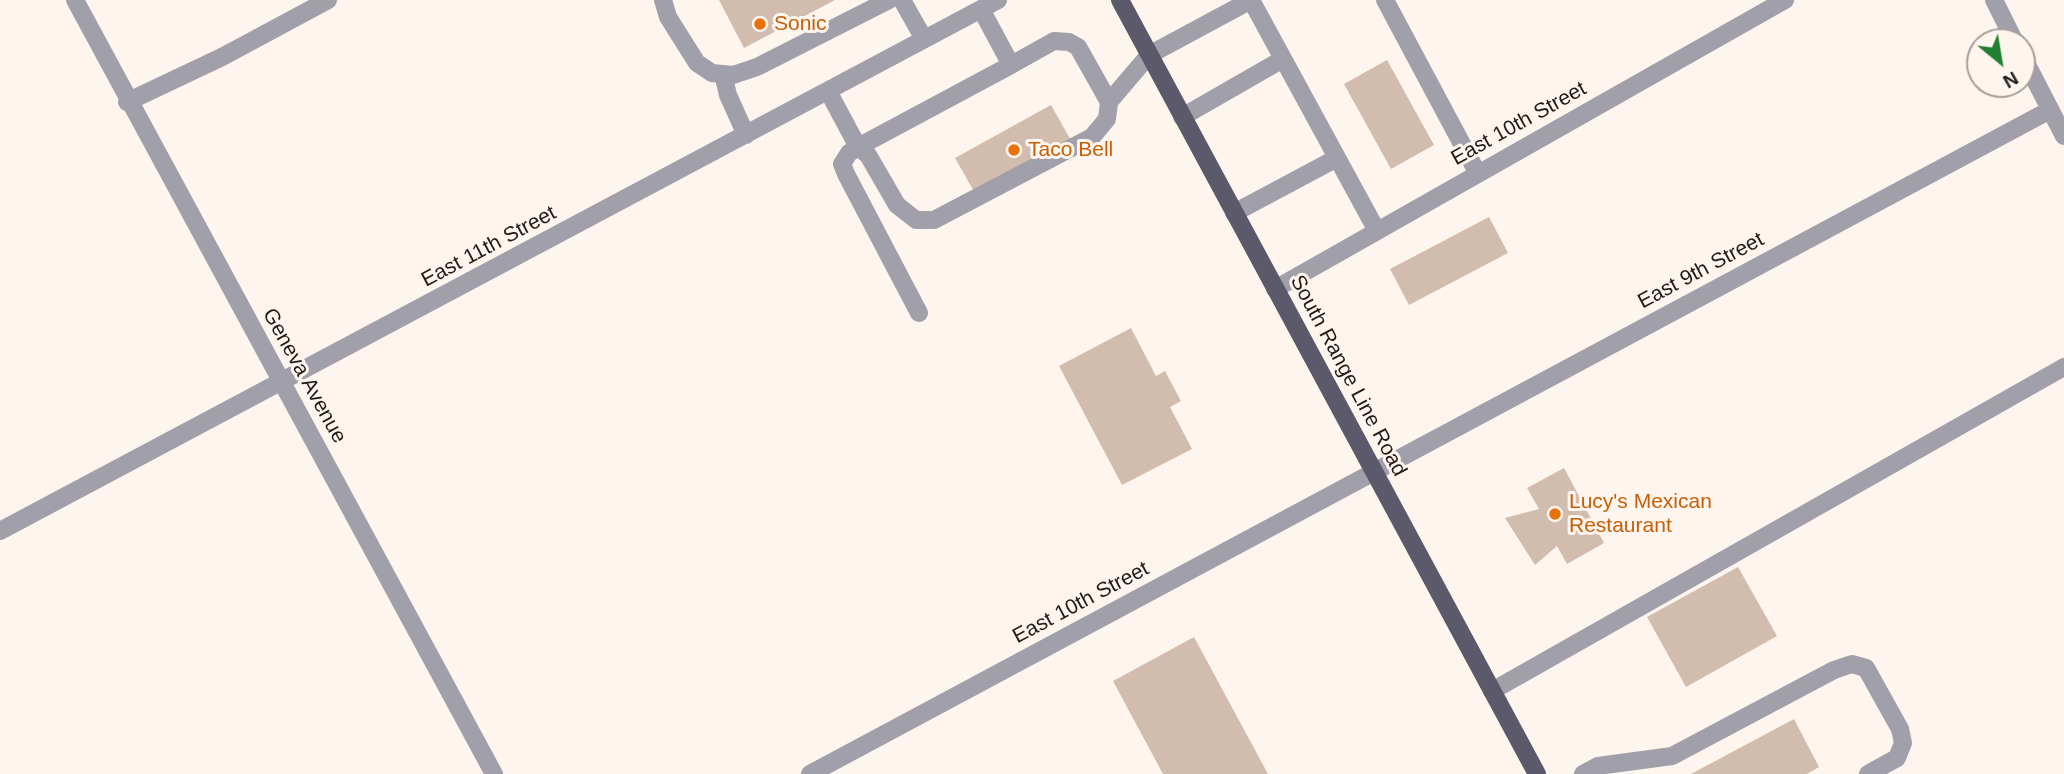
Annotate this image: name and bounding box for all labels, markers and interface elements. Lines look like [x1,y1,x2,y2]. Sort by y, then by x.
place label: Sonic [774,11,827,37]
marker: Sonic [752,16,768,32]
north arrow [1966,28,2036,98]
text: N [2000,67,2022,92]
street label: East 10th Street [1447,76,1591,172]
place label: Taco Bell [1028,137,1113,163]
marker: Taco Bell [1006,142,1022,158]
street label: East 11th Street [417,201,561,293]
street label: East 9th Street [1634,227,1768,315]
street label: South Range Line Road [1284,271,1412,481]
street label: Geneva Avenue [257,304,351,448]
place label: Lucy's Mexican Restaurant [1569,489,1712,539]
marker: Lucy's Mexican Restaurant [1547,506,1563,522]
street label: East 10th Street [1009,557,1153,649]

